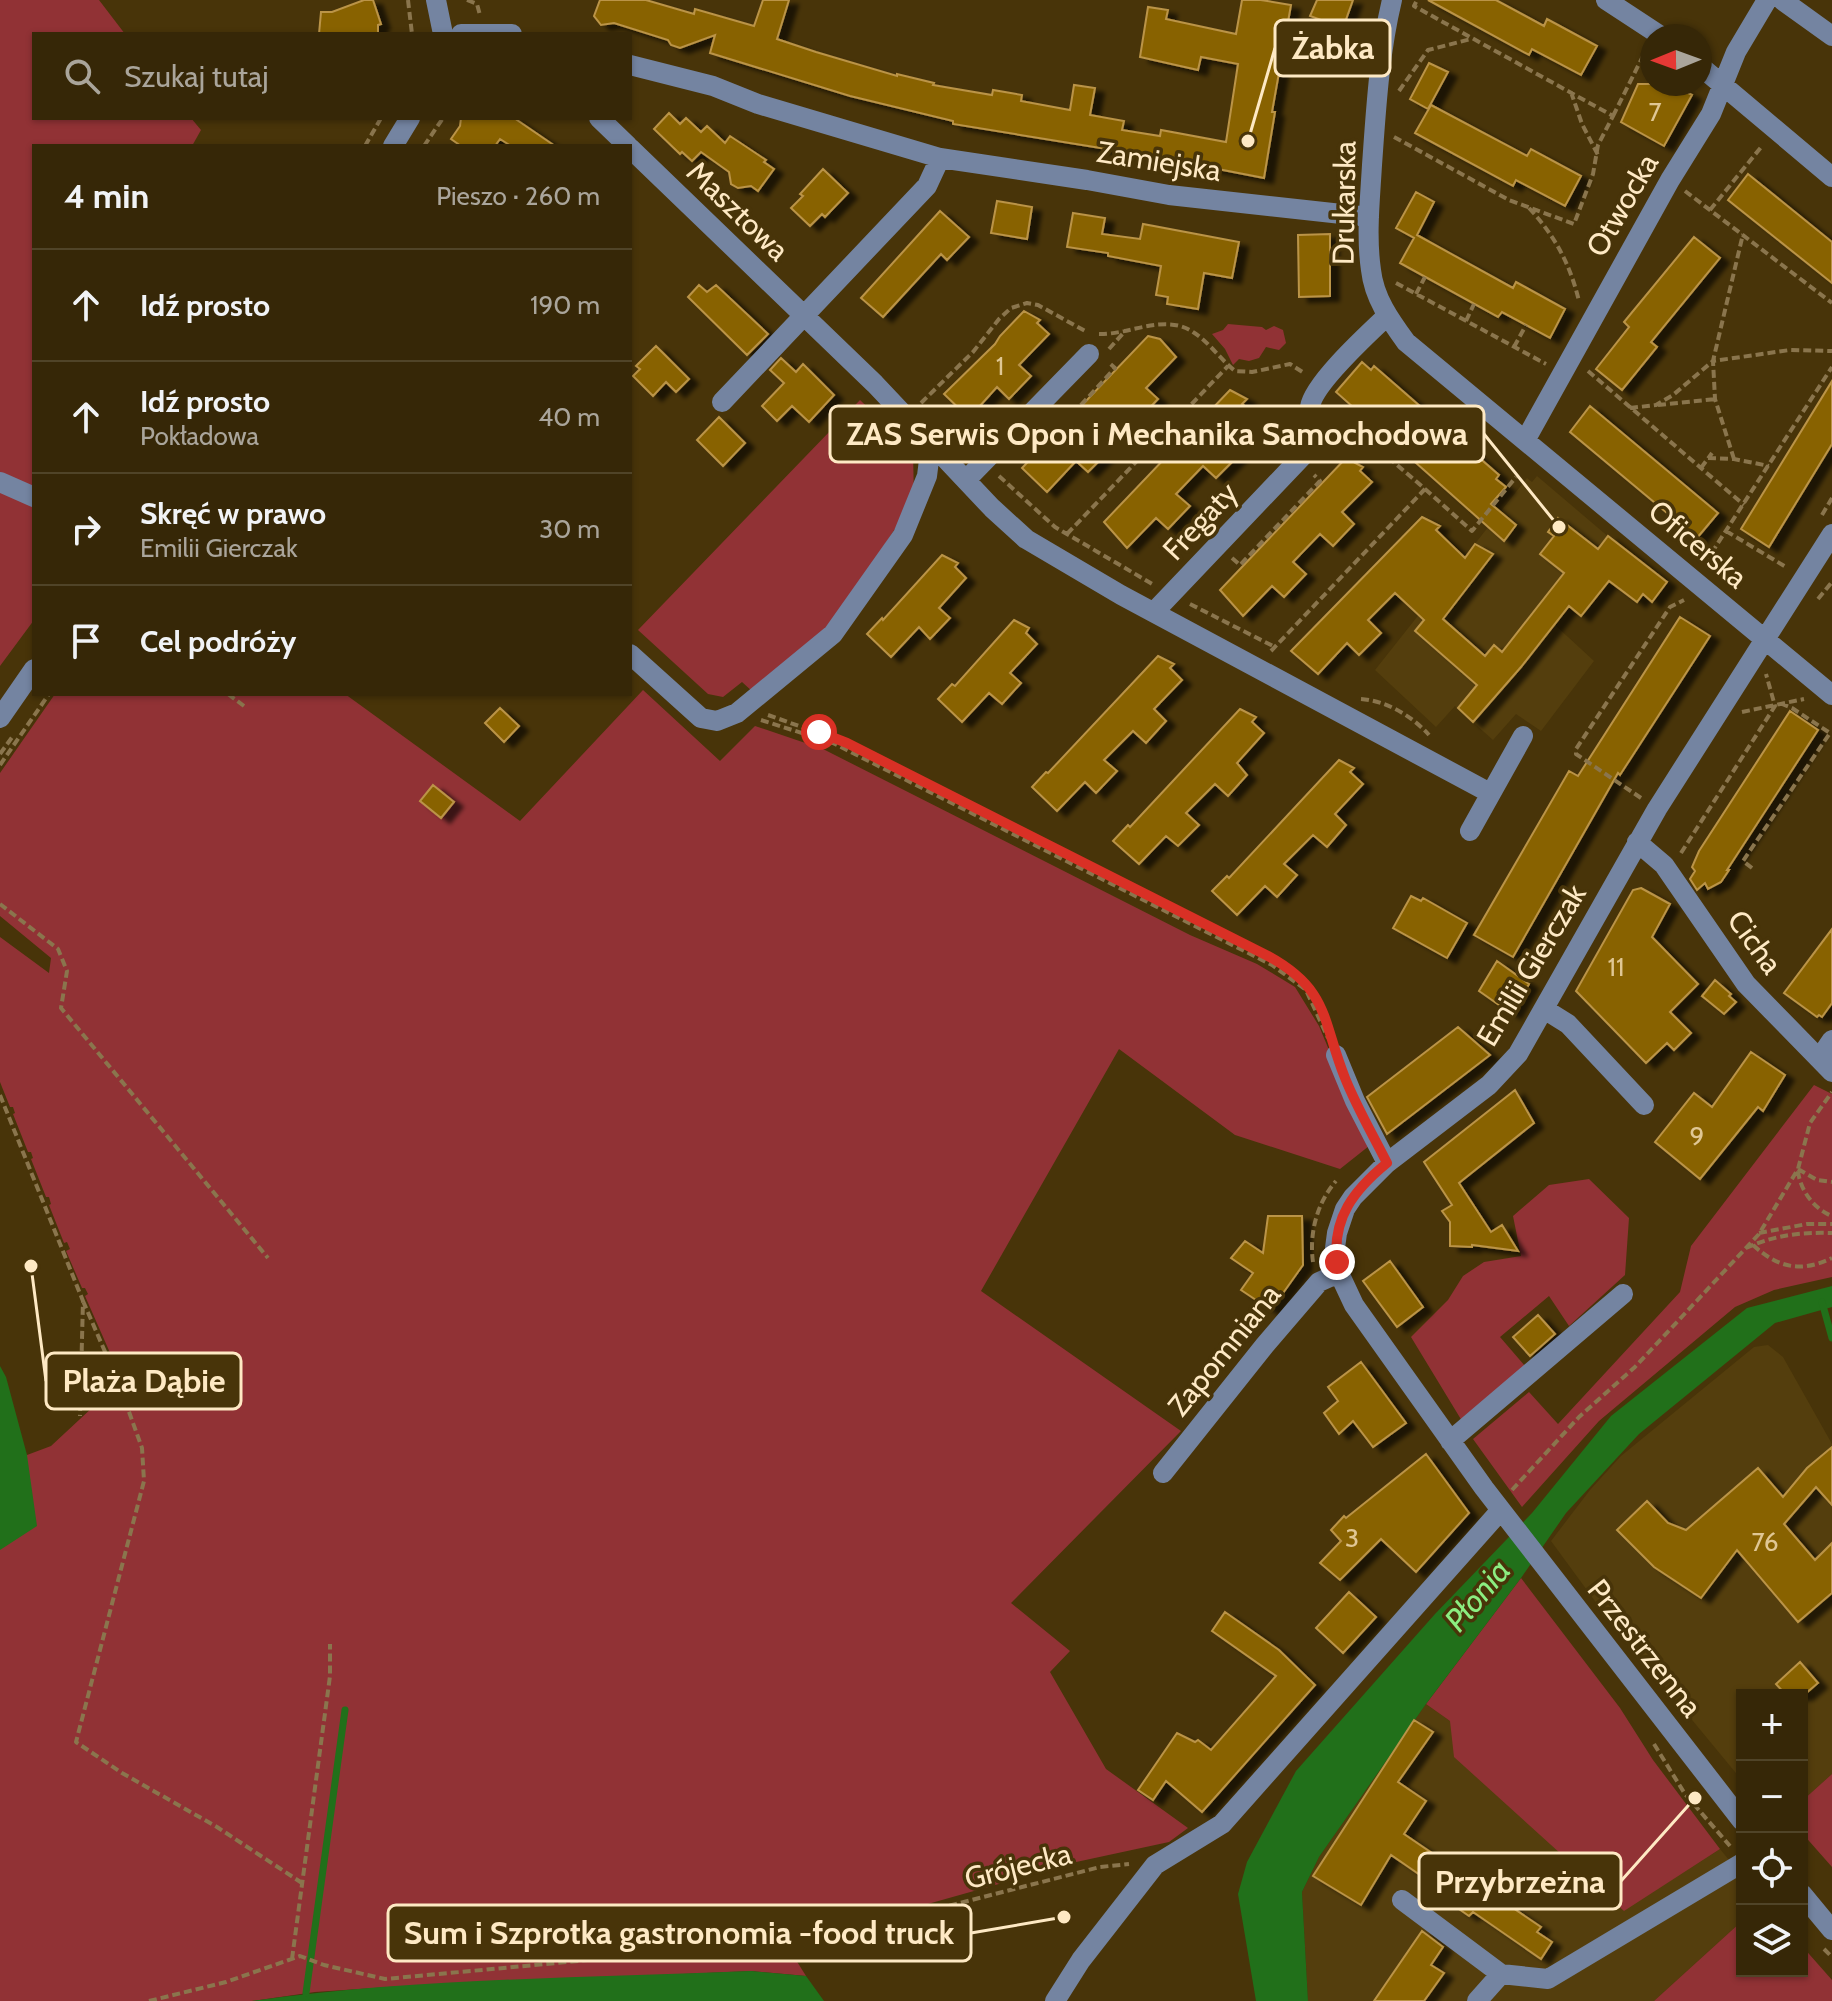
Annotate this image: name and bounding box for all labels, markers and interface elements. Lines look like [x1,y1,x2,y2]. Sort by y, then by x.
callout: Żabka [1275,20,1390,76]
north arrow [1640,24,1712,96]
text: Żabka [1291,28,1375,67]
search box [32,32,632,120]
icon: search [60,54,104,98]
text: Szukaj tutaj [124,58,269,95]
house number: 7 [1648,96,1662,128]
street label: Zamiejska [1094,133,1224,189]
street label: Drukarska [1324,140,1364,265]
street label: Otwocka [1578,146,1666,263]
street label: Masztowa [679,153,797,269]
text: 4 min [64,175,149,217]
text: Pieszo · 260 m [436,180,600,212]
icon: ahead [64,283,108,327]
text: Idź prosto [140,287,270,324]
text: 190 m [530,289,600,321]
house number: 1 [996,350,1004,382]
text: Idź prosto [140,383,270,420]
icon: ahead [64,395,108,439]
text: 40 m [538,401,600,433]
callout: ZAS Serwis Opon i Mechanika Samochodowa [830,406,1484,462]
text: ZAS Serwis Opon i Mechanika Samochodowa [846,414,1468,453]
text: Pokładowa [140,420,259,452]
street label: Fregaty [1155,474,1245,568]
street label: Oficerska [1641,492,1755,596]
text: Skręć w prawo [140,495,326,532]
icon: right [64,507,108,551]
text: 30 m [539,513,600,545]
text: Emilii Gierczak [140,532,298,564]
icon: arrive [64,619,108,663]
text: Cel podróży [140,623,296,660]
route start [801,714,837,750]
street label: Emilii Gierczak [1468,877,1594,1053]
street label: Cicha [1719,903,1791,982]
house number: 11 [1608,951,1624,983]
house number: 9 [1690,1120,1704,1152]
route end [1319,1244,1355,1280]
street label: Zapomniana [1160,1276,1289,1423]
callout: Plaża Dąbie [46,1353,241,1409]
text: Plaża Dąbie [63,1361,225,1400]
house number: 3 [1345,1522,1359,1554]
house number: 76 [1751,1526,1779,1558]
water label: Płonia [1436,1551,1518,1639]
street label: Przestrzenna [1580,1572,1711,1725]
map controls [1736,1689,1808,1977]
button: + [1736,1689,1808,1761]
button: − [1736,1761,1808,1833]
button: locate [1736,1833,1808,1905]
street label: Grójecka [961,1835,1076,1897]
callout: Przybrzeżna [1419,1853,1621,1909]
text: Przybrzeżna [1435,1862,1605,1901]
callout: Sum i Szprotka gastronomia -food truck [388,1905,971,1961]
button: layers [1736,1905,1808,1977]
text: Sum i Szprotka gastronomia -food truck [404,1913,955,1952]

